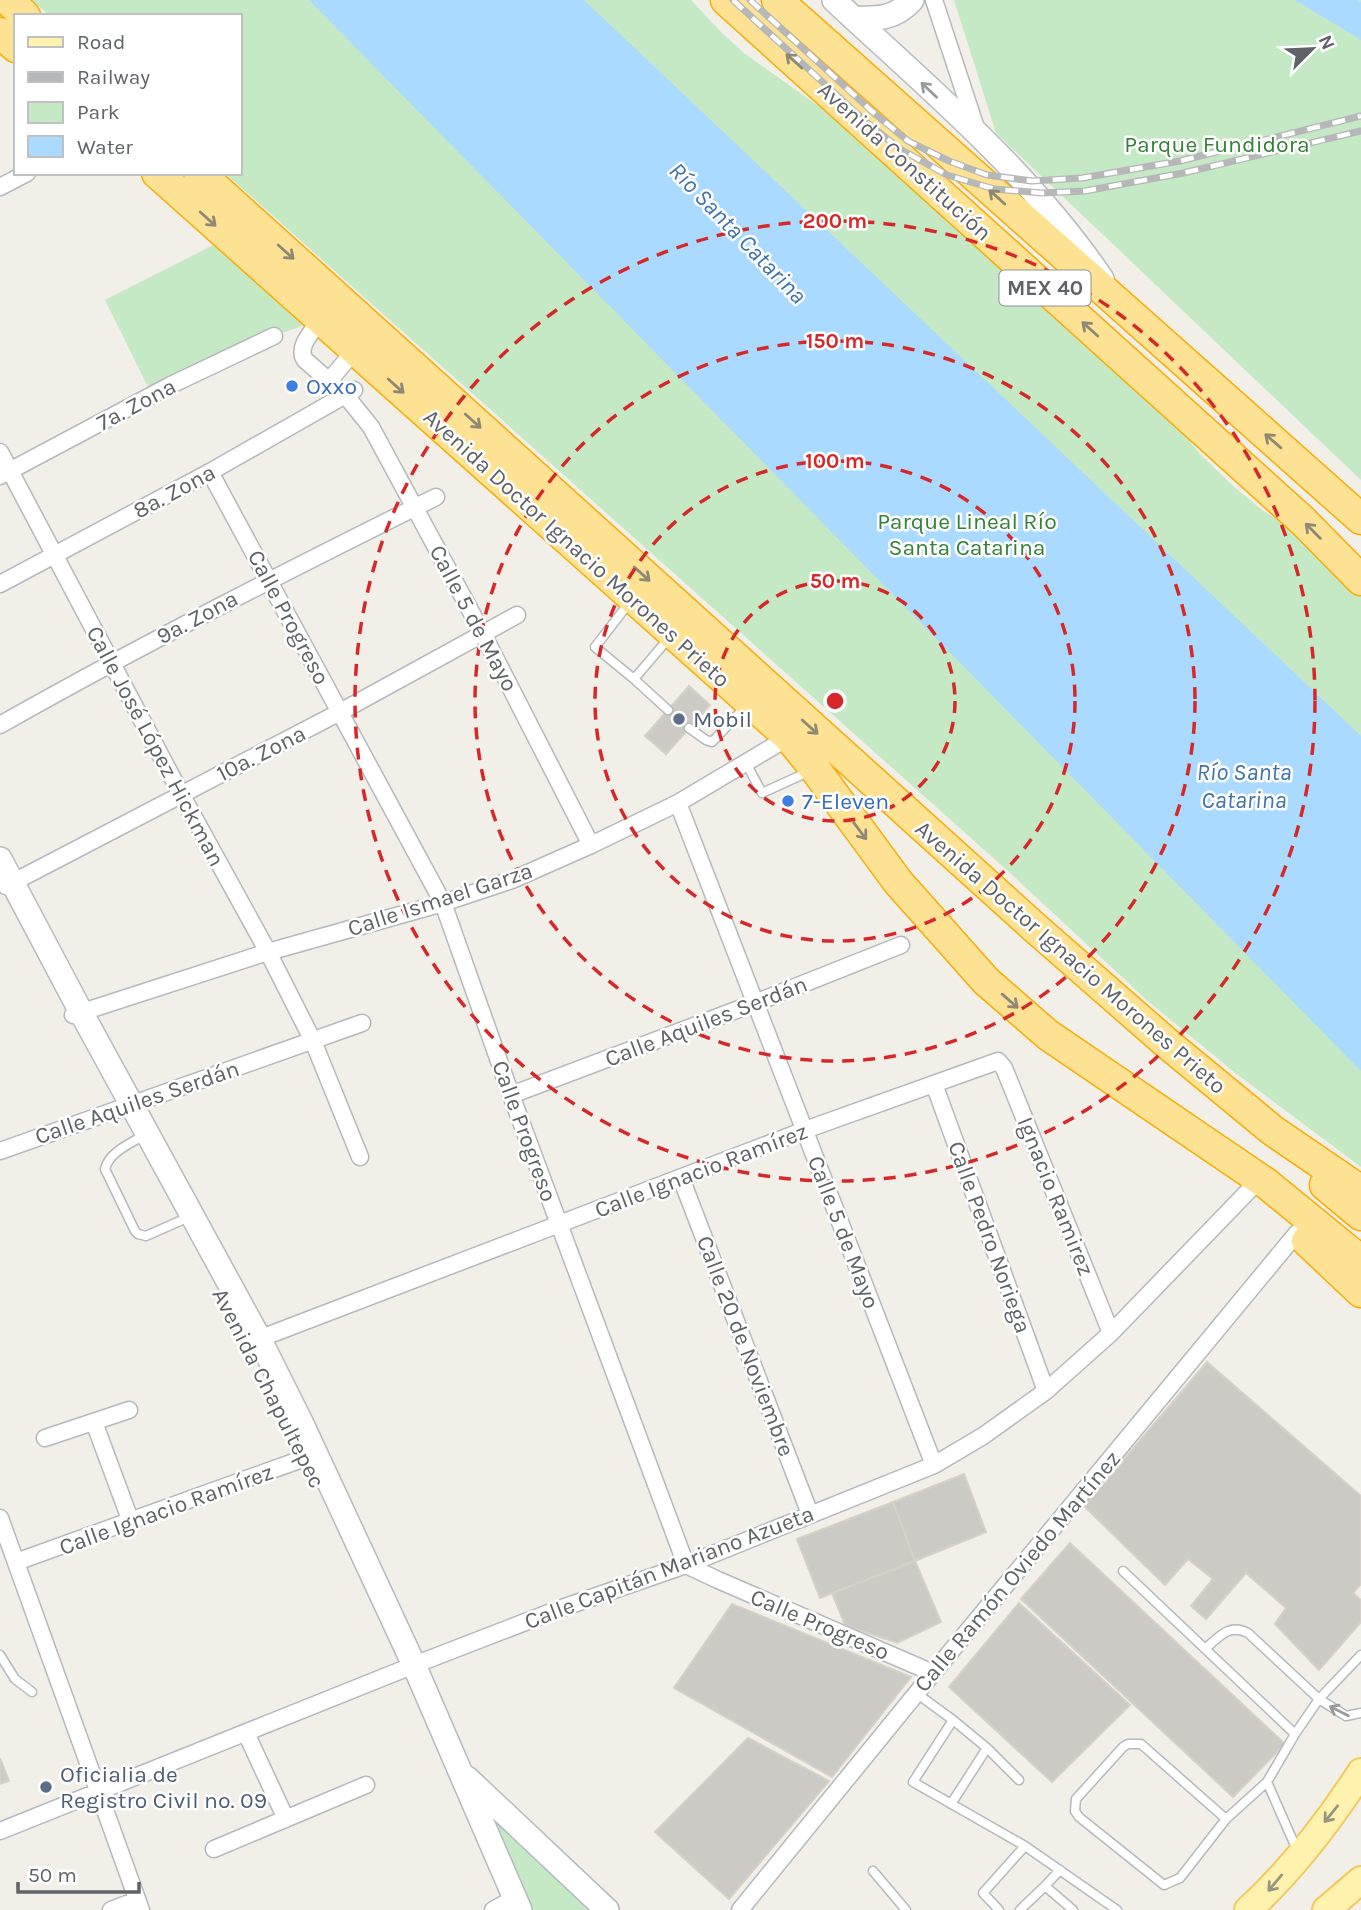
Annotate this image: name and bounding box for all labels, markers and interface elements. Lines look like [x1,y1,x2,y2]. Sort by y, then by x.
legend [14,14,242,175]
north arrow [1277,14,1347,84]
text: Road [77,30,125,54]
text: N [1314,32,1339,53]
one-way arrow [786,53,803,70]
text: Railway [77,65,150,89]
street label: Avenida Constitución [812,76,997,246]
one-way arrow [920,82,938,98]
text: Park [77,100,120,124]
park label: Parque Fundidora [1124,131,1310,158]
text: Water [77,135,133,159]
water label: Río Santa Catarina [663,157,813,309]
one-way arrow [988,189,1006,205]
text: 200 m [803,209,867,233]
one-way arrow [199,211,217,227]
one-way arrow [277,244,295,260]
road number: MEX 40 [1000,270,1090,306]
one-way arrow [1081,321,1099,337]
text: 150 m [806,329,864,353]
street label: 7a. Zona [92,372,180,436]
place label: Oxxo [306,373,357,400]
marker: Oxxo [284,378,300,394]
one-way arrow [387,378,405,394]
street label: Avenida Doctor Ignacio Morones Prieto [418,404,735,693]
one-way arrow [464,413,482,429]
one-way arrow [1265,433,1282,450]
text: 100 m [805,449,865,473]
street label: 8a. Zona [129,459,220,524]
park label: Parque Lineal Río Santa Catarina [877,508,1057,561]
one-way arrow [1305,523,1322,540]
street label: Calle 5 de Mayo [424,541,523,696]
street label: Calle Progreso [242,545,335,689]
one-way arrow [633,566,651,582]
text: 50 m [810,569,860,593]
street label: 9a. Zona [152,585,243,650]
street label: Calle José López Hickman [81,621,230,871]
centre of rings [823,689,847,713]
place label: Mobil [693,706,752,733]
marker: Mobil [671,711,687,727]
one-way arrow [801,718,818,735]
street label: 10a. Zona [212,720,310,787]
water label: Río Santa Catarina [1196,758,1292,814]
place label: 7-Eleven [802,788,889,815]
marker: 7-Eleven [780,793,796,809]
street label: Avenida Doctor Ignacio Morones Prieto [910,815,1232,1100]
one-way arrow [853,821,867,840]
street label: Calle Ismael Garza [344,857,536,942]
street label: Calle Aquiles Serdán [601,970,811,1072]
one-way arrow [1001,993,1018,1010]
street label: Calle Aquiles Serdán [31,1055,243,1150]
street label: Calle Progreso [486,1057,563,1205]
street label: Ignacio Ramirez [1011,1113,1100,1280]
street label: Calle Ignacio Ramírez [591,1117,811,1224]
street label: Calle Pedro Noriega [942,1137,1037,1337]
street label: Calle 5 de Mayo [802,1152,885,1312]
street label: Calle 20 de Noviembre [691,1232,800,1460]
street label: Avenida Chapultepec [206,1284,331,1493]
street label: Calle Ramón Oviedo Martínez [909,1445,1126,1697]
street label: Calle Ignacio Ramírez [55,1458,277,1561]
street label: Calle Capitán Mariano Azueta [521,1500,818,1635]
street label: Calle Progreso [746,1583,893,1666]
one-way arrow [1330,1703,1350,1717]
place label: Oficialia de Registro Civil no. 09 [60,1761,267,1814]
marker: Oficialia de Registro Civil no. 09 [38,1779,54,1795]
one-way arrow [1324,1804,1339,1822]
scale bar [18,1850,138,1894]
text: 50 m [28,1863,77,1887]
one-way arrow [1267,1874,1283,1892]

